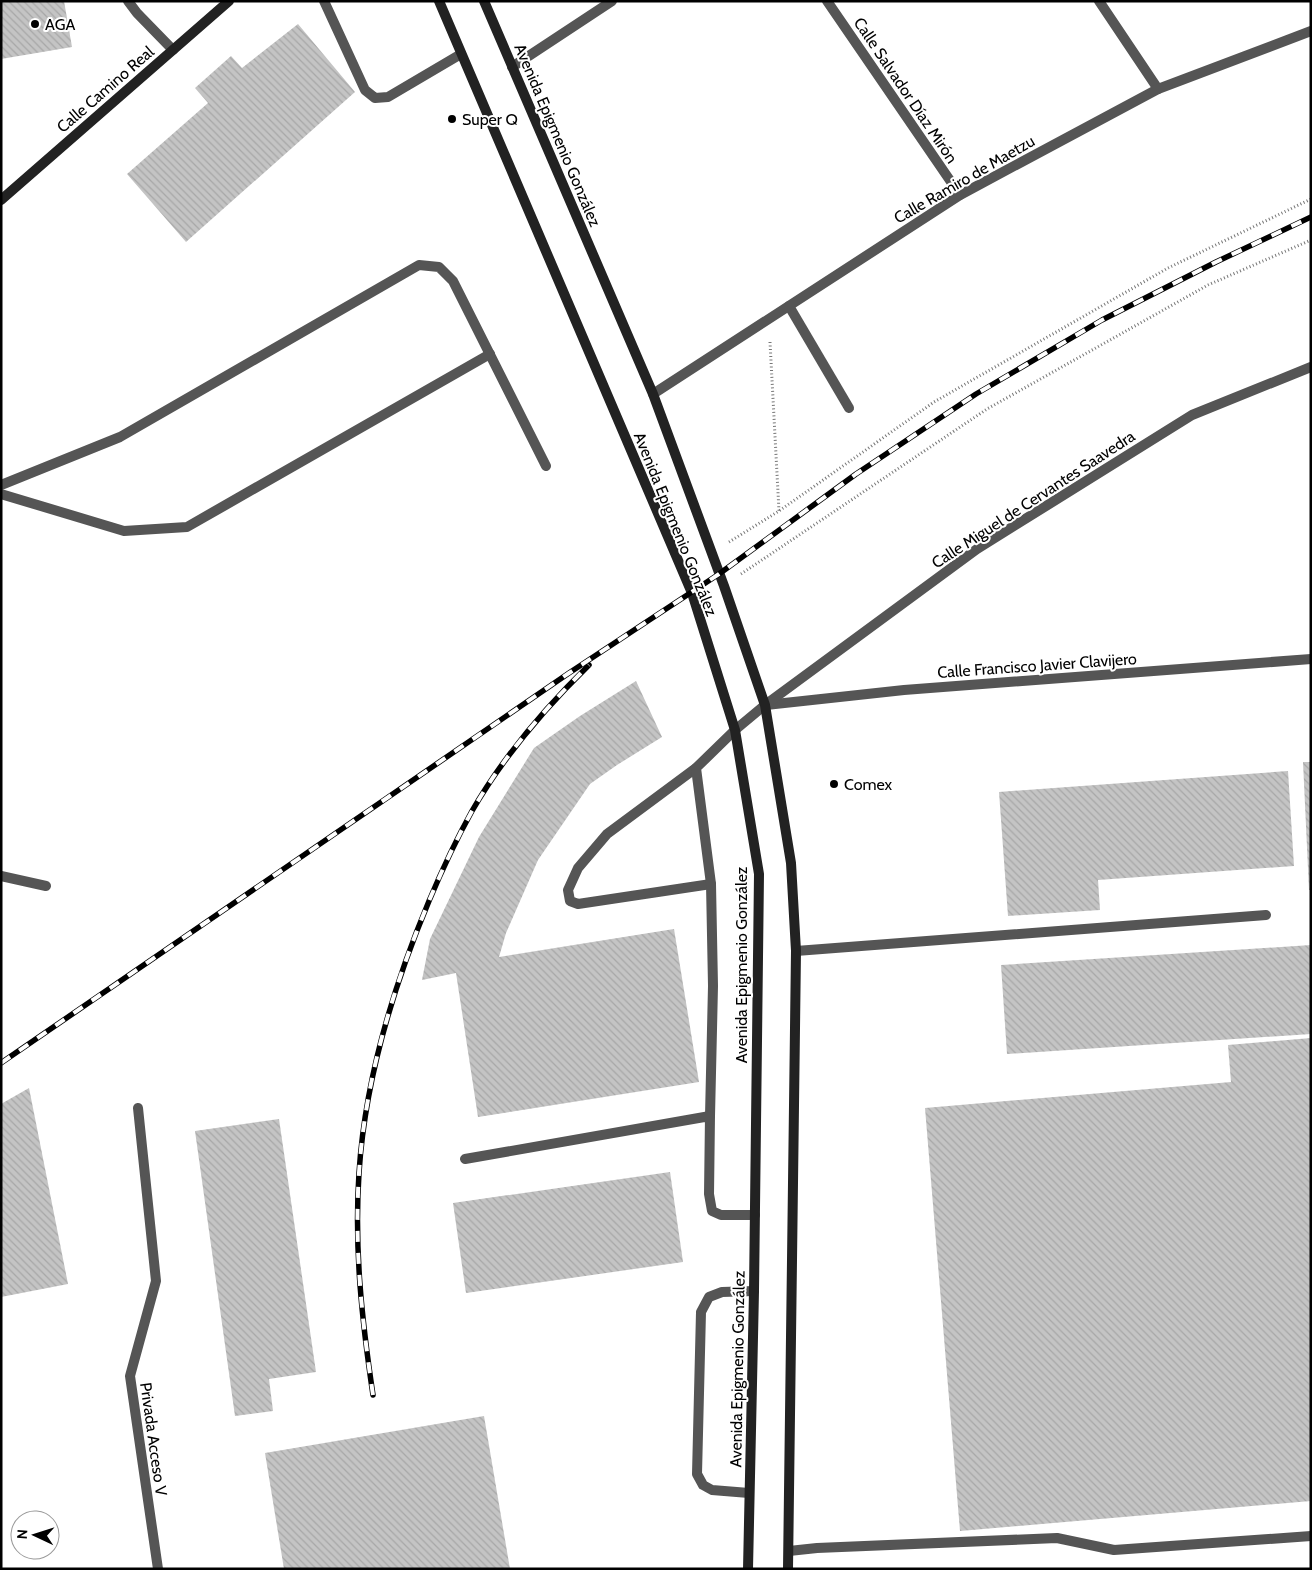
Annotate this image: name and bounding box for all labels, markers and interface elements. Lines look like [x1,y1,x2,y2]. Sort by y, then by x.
street label: Calle Salvador Díaz Mirón [850,14,962,167]
place label: AGA [45,15,75,34]
marker: AGA [29,18,41,30]
street label: Avenida Epigmenio González [510,41,605,230]
street label: Calle Camino Real [53,42,158,137]
place label: Super Q [462,110,518,129]
marker: Super Q [446,113,458,125]
street label: Calle Ramiro de Maetzu [890,131,1038,228]
street label: Calle Miguel de Cervantes Saavedra [928,426,1139,572]
street label: Avenida Epigmenio González [630,429,721,619]
street label: Calle Francisco Javier Clavijero [937,649,1138,682]
place label: Comex [844,775,893,794]
marker: Comex [828,778,840,790]
street label: Avenida Epigmenio González [732,866,751,1063]
street label: Avenida Epigmenio González [726,1270,749,1468]
street label: Privada Acceso V [136,1381,171,1497]
north arrow [10,1510,60,1560]
text: N [13,1529,31,1540]

